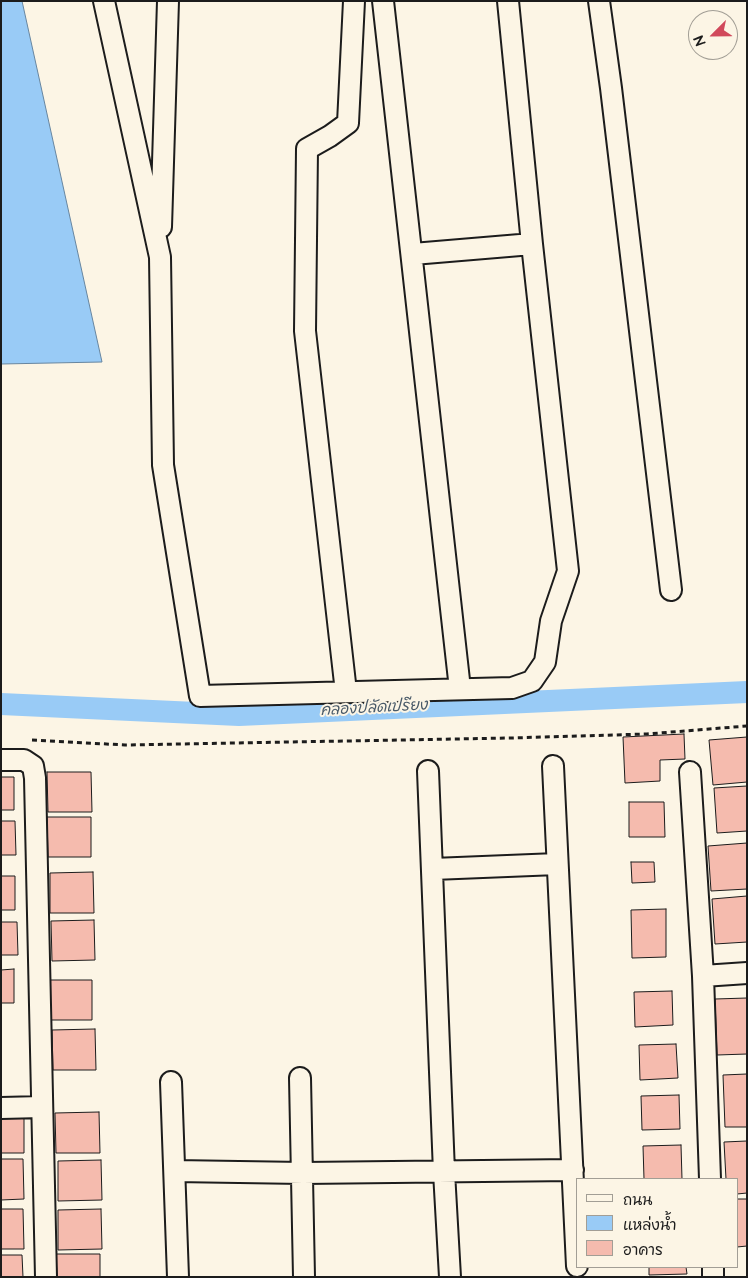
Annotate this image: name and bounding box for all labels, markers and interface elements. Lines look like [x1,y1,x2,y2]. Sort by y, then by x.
north arrow [688,10,738,60]
text: N [689,33,711,48]
water label: คลองปลัดเปรียง [320,697,428,721]
legend [576,1178,738,1268]
text: ถนน [623,1190,652,1211]
text: แหล่งน้ำ [623,1215,677,1236]
text: อาคาร [623,1240,663,1261]

